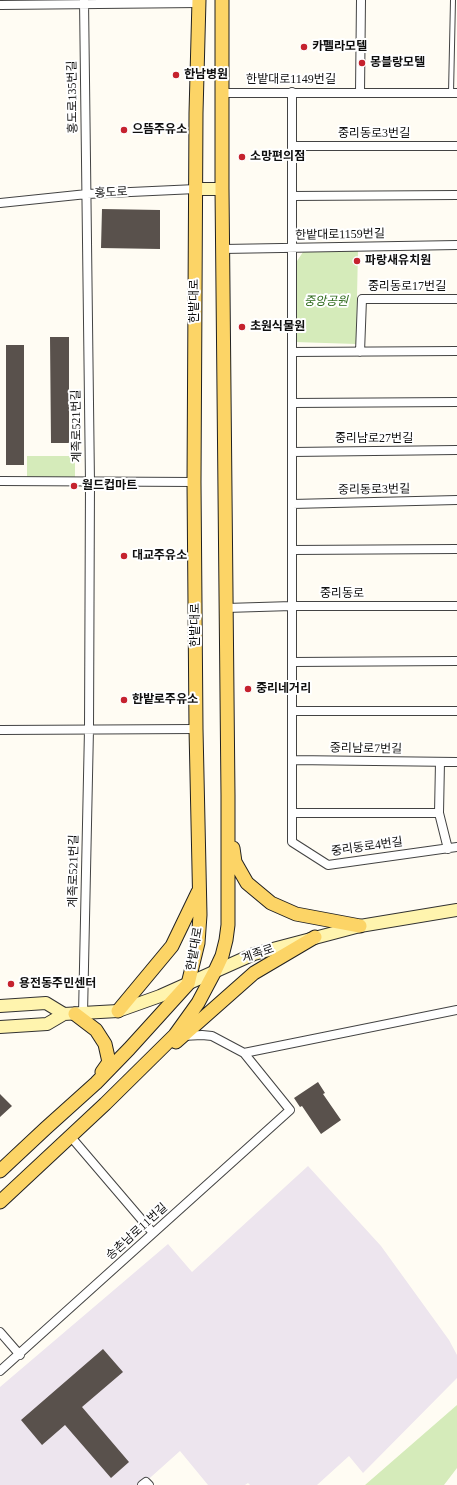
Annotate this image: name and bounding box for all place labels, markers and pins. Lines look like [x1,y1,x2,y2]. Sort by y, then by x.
place label: 카펠라모텔 [312,40,367,54]
marker: 카펠라모텔 [299,42,309,52]
place label: 몽블랑모텔 [370,56,425,70]
marker: 몽블랑모텔 [357,58,367,68]
place label: 한남병원 [184,68,228,82]
marker: 한남병원 [171,70,181,80]
place label: 으뜸주유소 [132,123,187,137]
marker: 으뜸주유소 [119,125,129,135]
place label: 소망편의점 [250,150,305,164]
marker: 소망편의점 [237,152,247,162]
place label: 파랑새유치원 [365,254,431,268]
marker: 파랑새유치원 [352,256,362,266]
place label: 초원식물원 [250,320,305,334]
marker: 초원식물원 [237,322,247,332]
place label: 월드컵마트 [82,479,137,493]
marker: 월드컵마트 [69,481,79,491]
place label: 대교주유소 [132,549,187,563]
marker: 대교주유소 [119,551,129,561]
place label: 중리네거리 [256,682,311,696]
marker: 중리네거리 [243,684,253,694]
place label: 한밭로주유소 [132,693,198,707]
marker: 한밭로주유소 [119,695,129,705]
place label: 용전동주민센터 [19,977,96,991]
marker: 용전동주민센터 [6,979,16,989]

